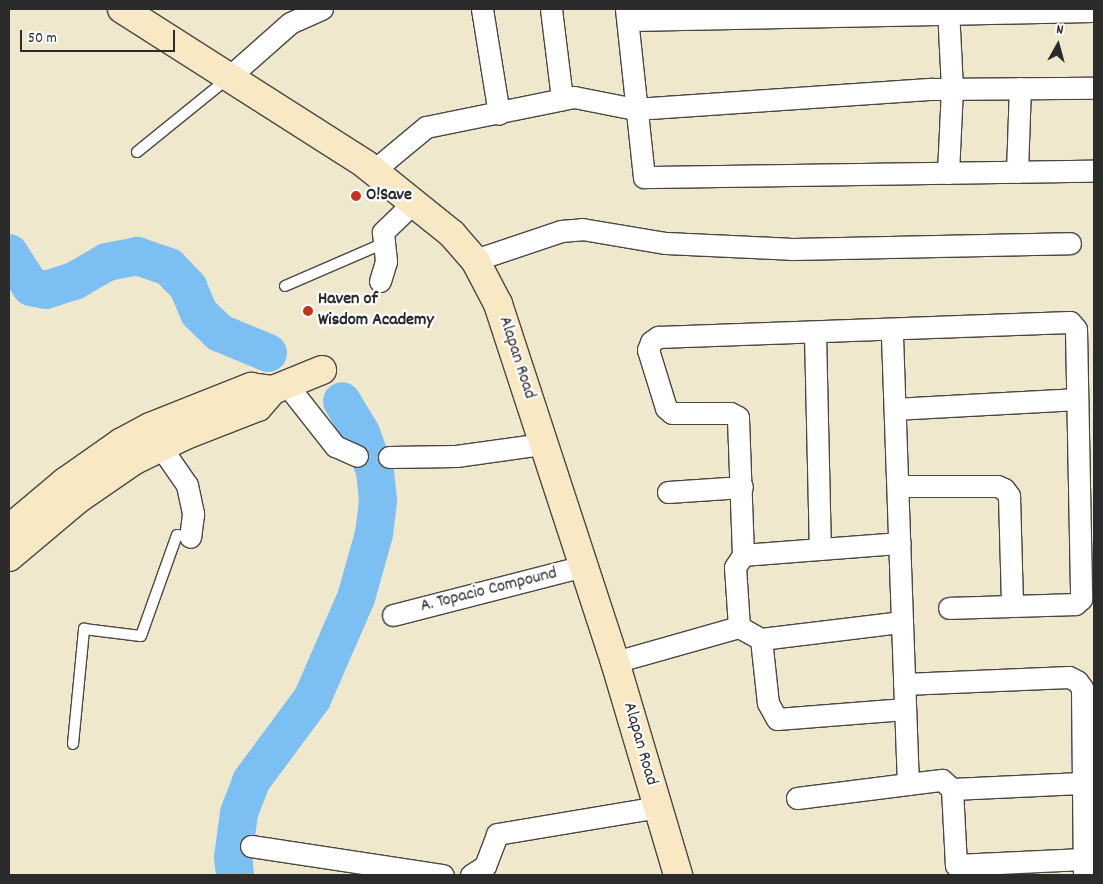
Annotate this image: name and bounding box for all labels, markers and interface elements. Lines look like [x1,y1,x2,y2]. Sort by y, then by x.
scale bar [22,20,178,52]
north arrow [1033,20,1083,70]
text: N [1055,20,1064,40]
text: 50 m [28,28,57,50]
place label: O!Save [366,185,412,207]
marker: O!Save [350,190,362,202]
place label: Haven of Wisdom Academy [318,290,434,332]
marker: Haven of Wisdom Academy [302,305,314,317]
street label: Alapan Road [493,314,539,402]
street label: A. Topacio Compound [418,564,560,618]
street label: Alapan Road [617,700,661,788]

